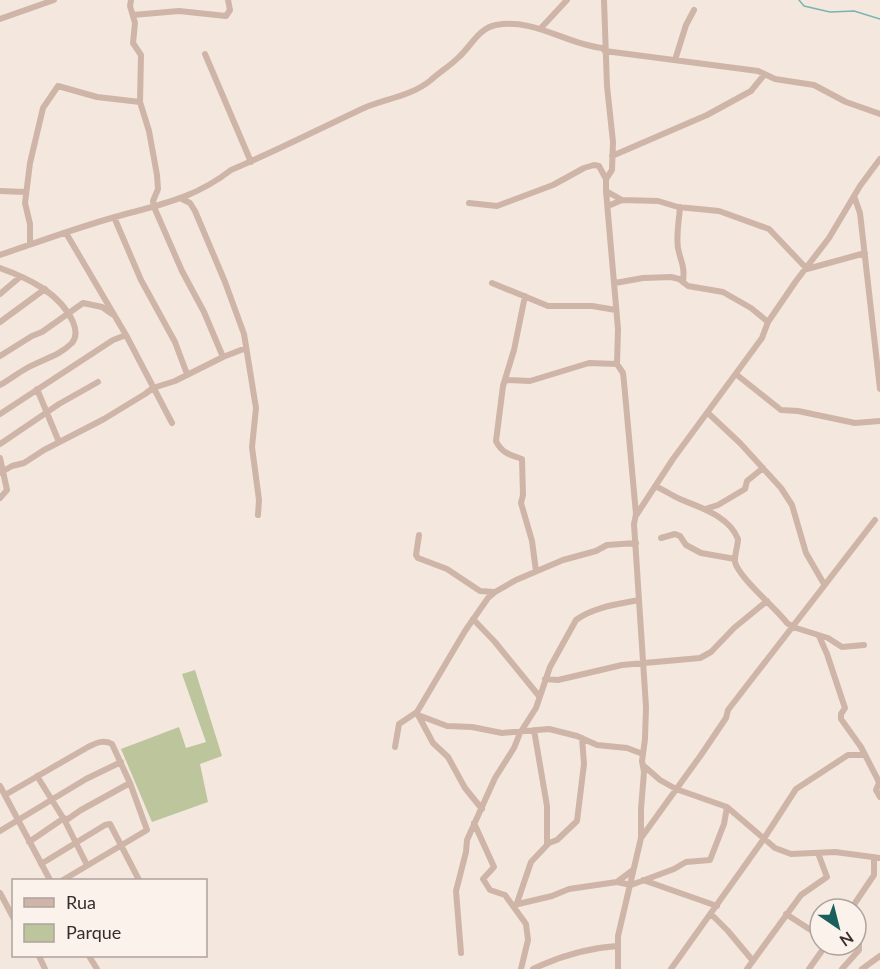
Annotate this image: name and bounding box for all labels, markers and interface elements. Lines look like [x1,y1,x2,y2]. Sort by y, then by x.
legend [12,879,207,957]
text: Rua [66,891,96,913]
north arrow [808,897,868,957]
text: Parque [66,921,121,943]
text: N [836,928,857,951]

